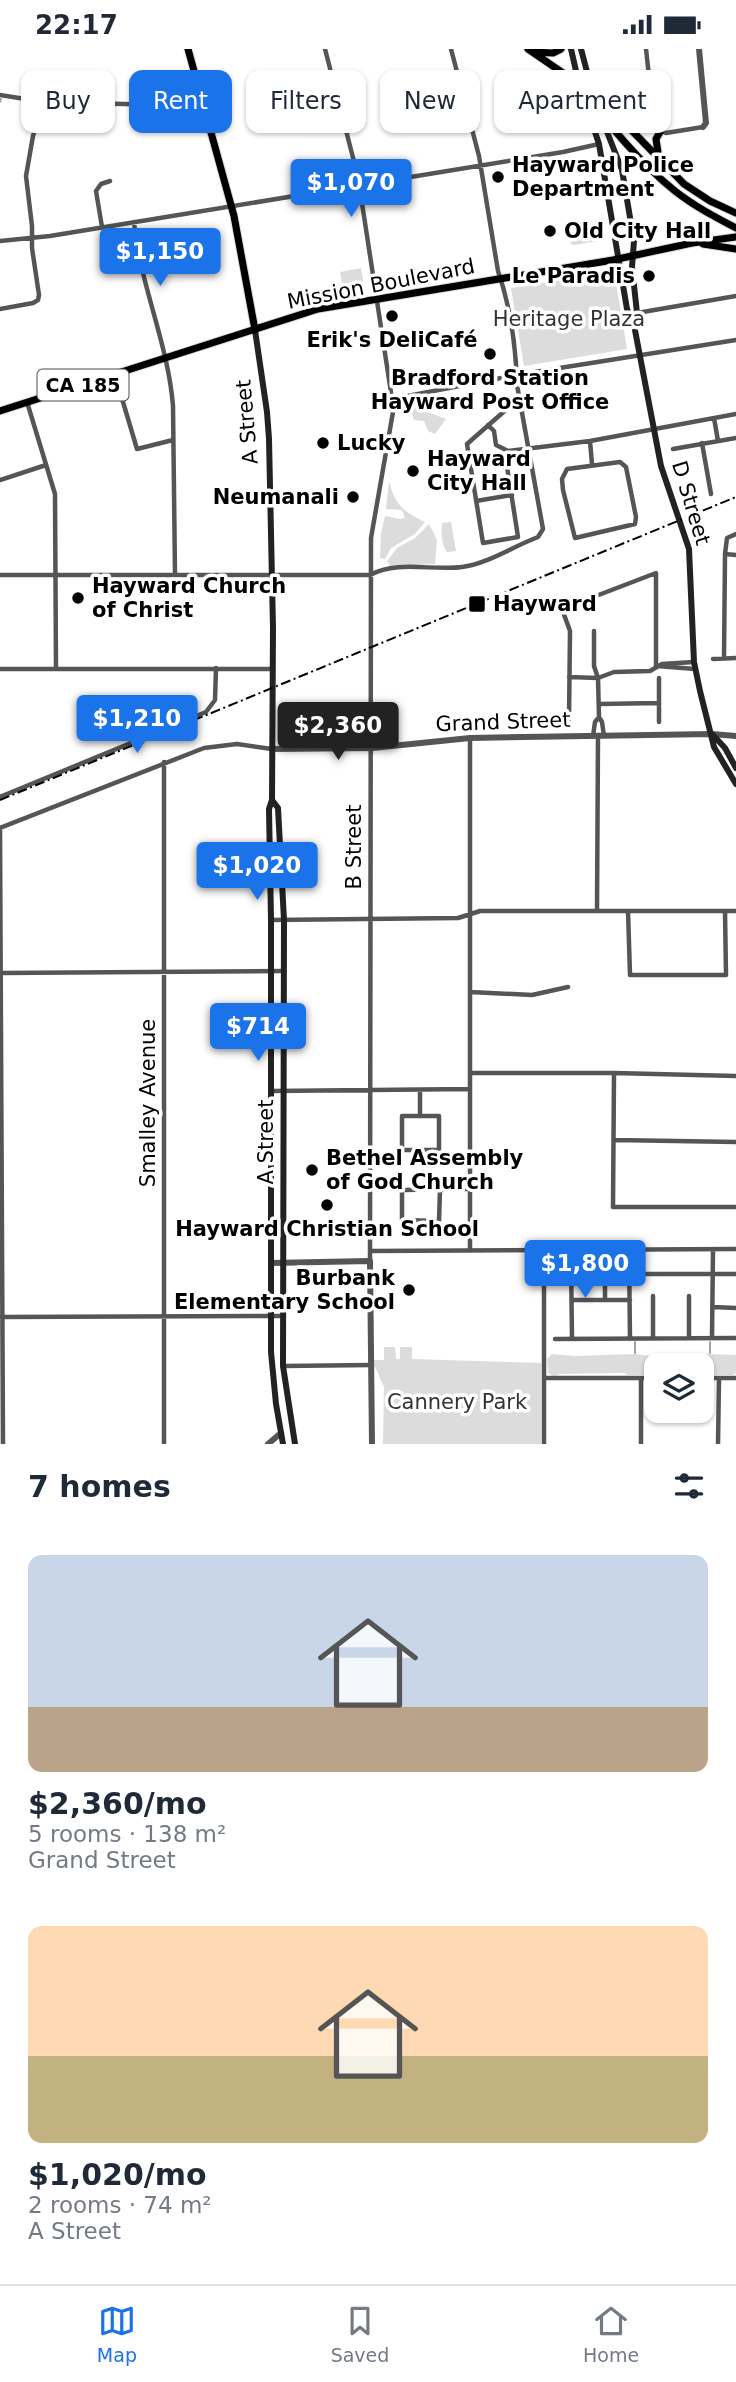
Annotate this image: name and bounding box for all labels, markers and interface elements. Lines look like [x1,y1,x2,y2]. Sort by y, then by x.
text: 22:17 [35,10,118,40]
chip: Buy [21,70,115,133]
chip: Rent [129,70,232,133]
chip: Filters [246,70,366,133]
chip: New [380,70,480,133]
chip: Apartment [494,70,671,133]
place label: Hayward Police Department [512,153,694,201]
pin: $1,070 [294,159,408,219]
text: $1,070 [307,169,395,195]
marker: Hayward Police Department [490,169,506,185]
place label: Old City Hall [564,219,711,243]
marker: Old City Hall [542,223,558,239]
pin: $1,150 [103,229,217,288]
text: $1,150 [116,238,204,264]
street label: Mission Boulevard [285,254,477,314]
place label: Le Paradis [512,264,635,288]
marker: Le Paradis [641,268,657,284]
park label: Heritage Plaza [493,307,645,331]
marker: Erik's DeliCafé [384,308,400,324]
place label: Erik's DeliCafé [306,328,478,352]
marker: Bradford Station Hayward Post Office [482,346,498,362]
place label: Bradford Station Hayward Post Office [371,366,609,414]
road number: CA 185 [38,369,128,401]
street label: A Street [231,379,263,465]
place label: Lucky [337,431,406,455]
marker: Lucky [315,435,331,451]
place label: Hayward City Hall [427,447,531,495]
street label: D Street [667,458,715,548]
marker: Hayward City Hall [405,463,421,479]
place label: Neumanali [213,485,339,509]
marker: Neumanali [345,489,361,505]
place label: Hayward Church of Christ [92,574,286,622]
marker: Hayward Church of Christ [70,590,86,606]
place label: Hayward [493,592,597,616]
marker: Hayward [467,594,487,614]
pin: $1,210 [80,695,194,755]
pin: $2,360 [281,703,395,762]
text: $1,210 [93,705,181,731]
street label: Grand Street [435,708,571,736]
text: $2,360 [294,712,382,738]
street label: B Street [342,805,366,889]
pin: $1,020 [200,843,314,902]
text: $1,020 [213,852,301,878]
pin: $714 [217,1003,299,1063]
text: $714 [226,1013,290,1039]
street label: Smalley Avenue [136,1019,160,1187]
street label: A Street [254,1100,278,1184]
place label: Bethel Assembly of God Church [326,1146,524,1194]
marker: Bethel Assembly of God Church [304,1162,320,1178]
marker: Hayward Christian School [319,1197,335,1213]
place label: Hayward Christian School [175,1217,479,1241]
pin: $1,800 [528,1241,642,1300]
text: $1,800 [541,1250,629,1276]
place label: Burbank Elementary School [174,1266,396,1314]
marker: Burbank Elementary School [401,1282,417,1298]
map controls [644,1353,714,1423]
button: layers [644,1353,714,1423]
park label: Cannery Park [387,1390,528,1414]
icon: filters [670,1467,708,1505]
text: 7 homes [28,1469,171,1504]
icon: home [305,1600,431,1726]
text: $2,360/mo [28,1786,207,1821]
text: 5 rooms · 138 m² [28,1821,226,1847]
text: Grand Street [28,1847,176,1873]
icon: home [305,1971,431,2097]
text: $1,020/mo [28,2157,207,2192]
text: 2 rooms · 74 m² [28,2192,212,2218]
text: A Street [28,2218,121,2244]
tab: Map [97,2302,137,2366]
tab: Saved [331,2302,389,2366]
tab: Home [583,2302,639,2366]

